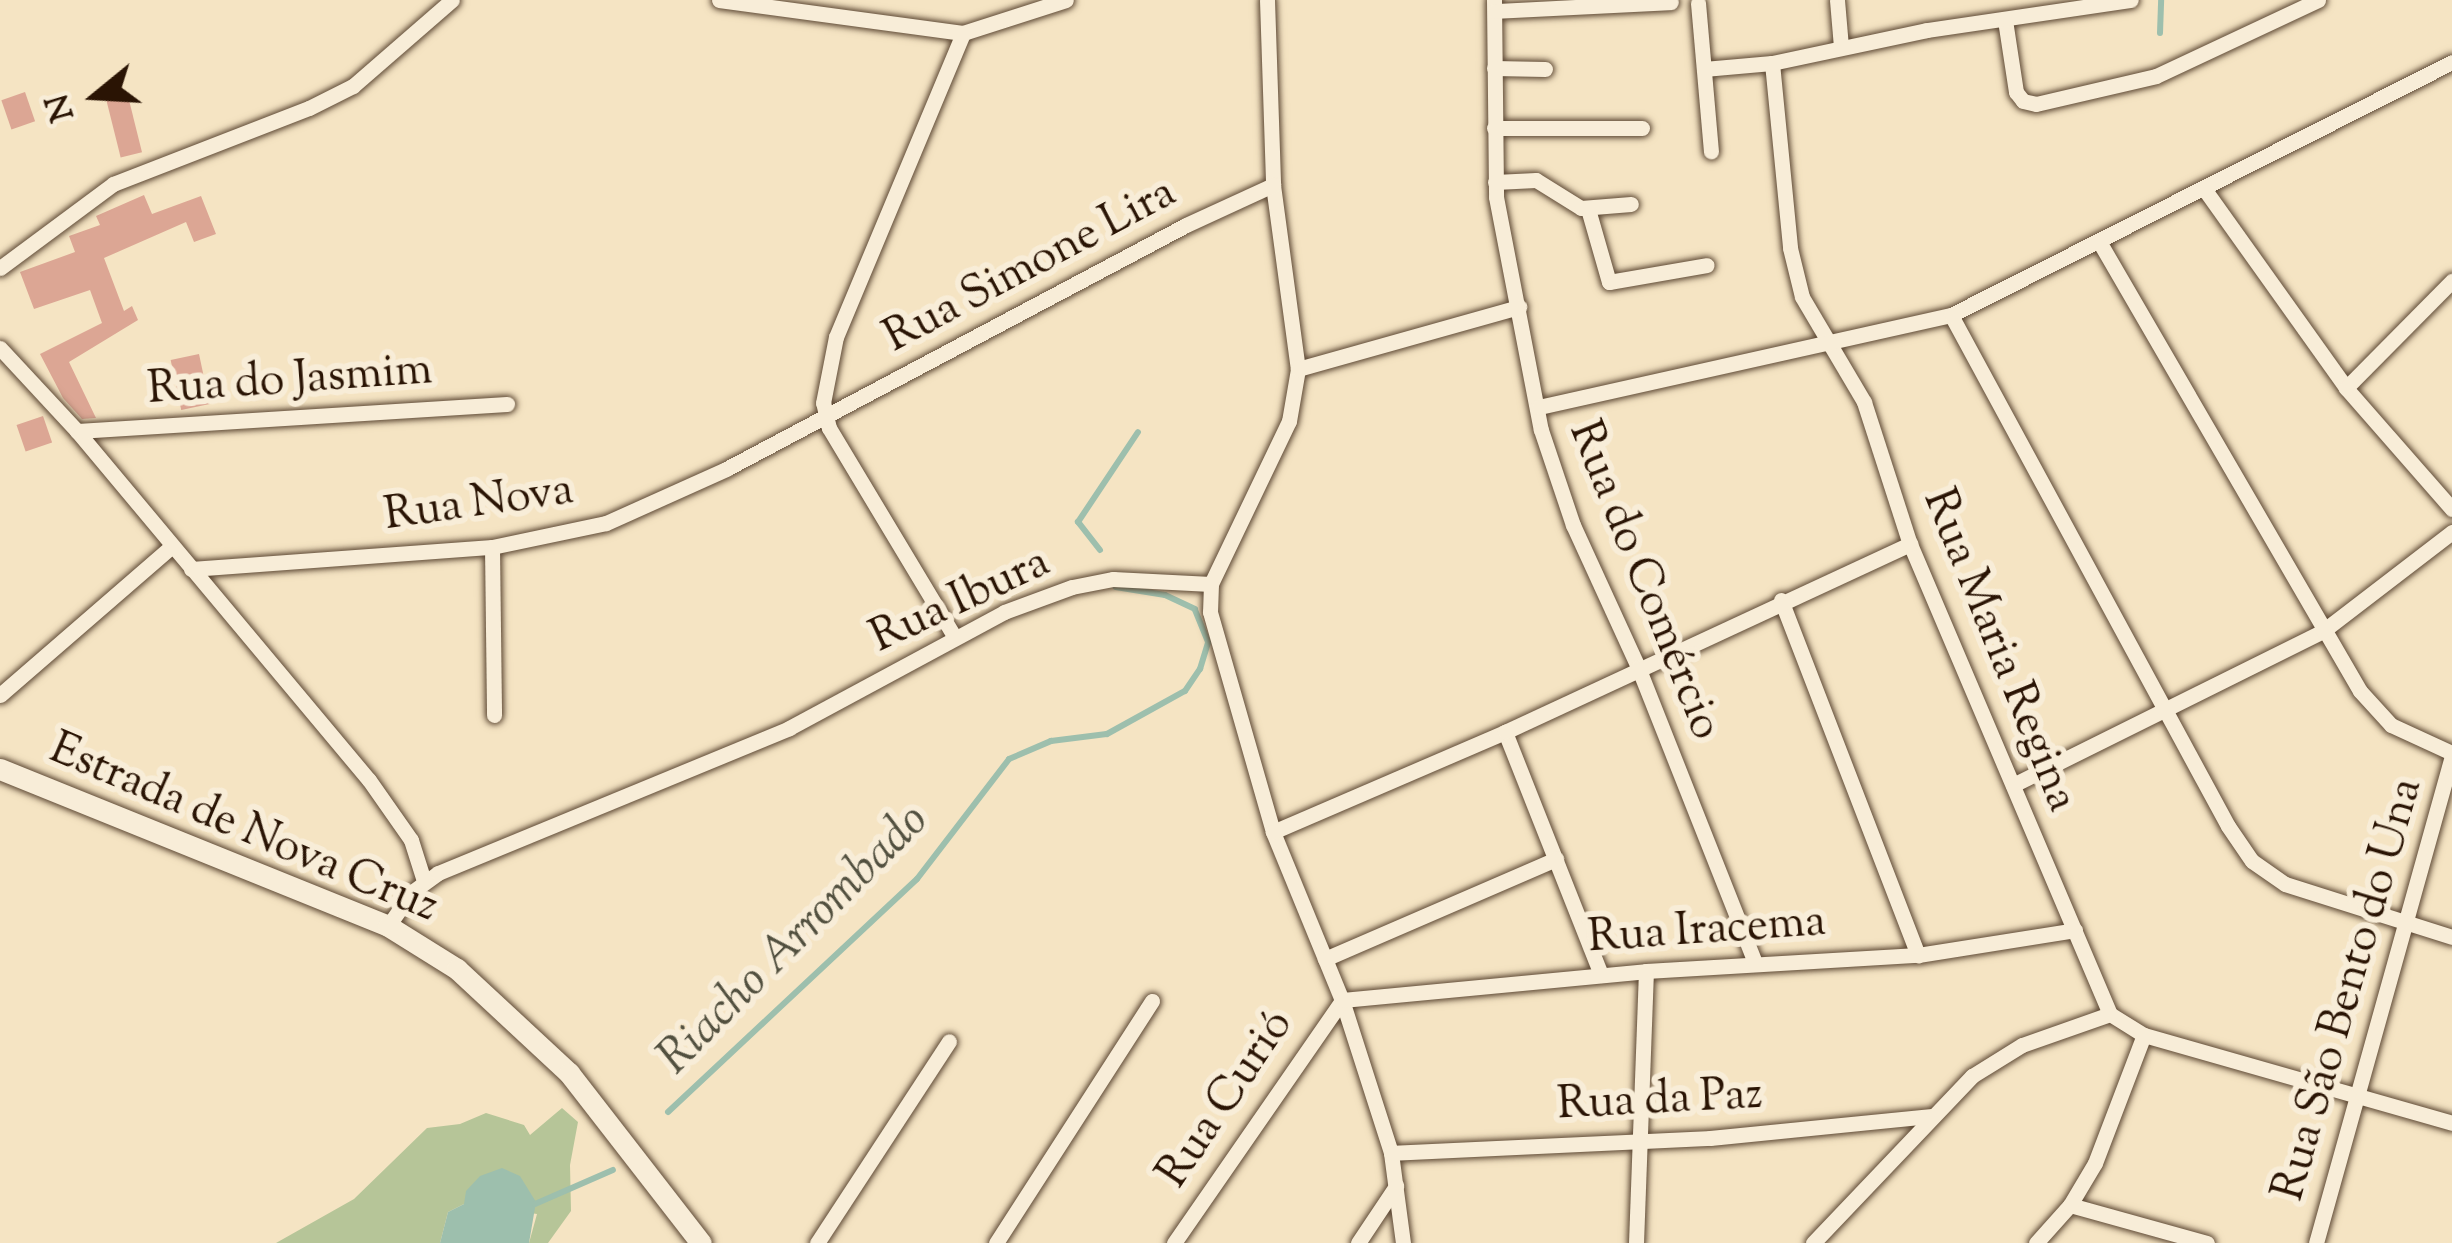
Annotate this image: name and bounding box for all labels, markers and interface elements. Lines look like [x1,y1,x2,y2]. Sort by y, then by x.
north arrow [36,36,156,156]
text: N [35,87,89,127]
street label: Rua Simone Lira [876,168,1186,366]
street label: Rua do Jasmim [146,345,434,419]
street label: Rua do Comércio [1555,414,1731,748]
street label: Rua Nova [381,465,577,545]
street label: Rua Maria Regina [1909,482,2087,820]
street label: Rua Ibura [863,537,1059,667]
street label: Estrada de Nova Cruz [41,724,445,936]
street label: Rua São Bento do Una [2264,773,2436,1207]
water label: Riacho Arrombado [647,793,941,1087]
street label: Rua Iracema [1586,897,1828,967]
street label: Rua Curió [1148,1001,1306,1199]
street label: Rua da Paz [1556,1070,1764,1134]

